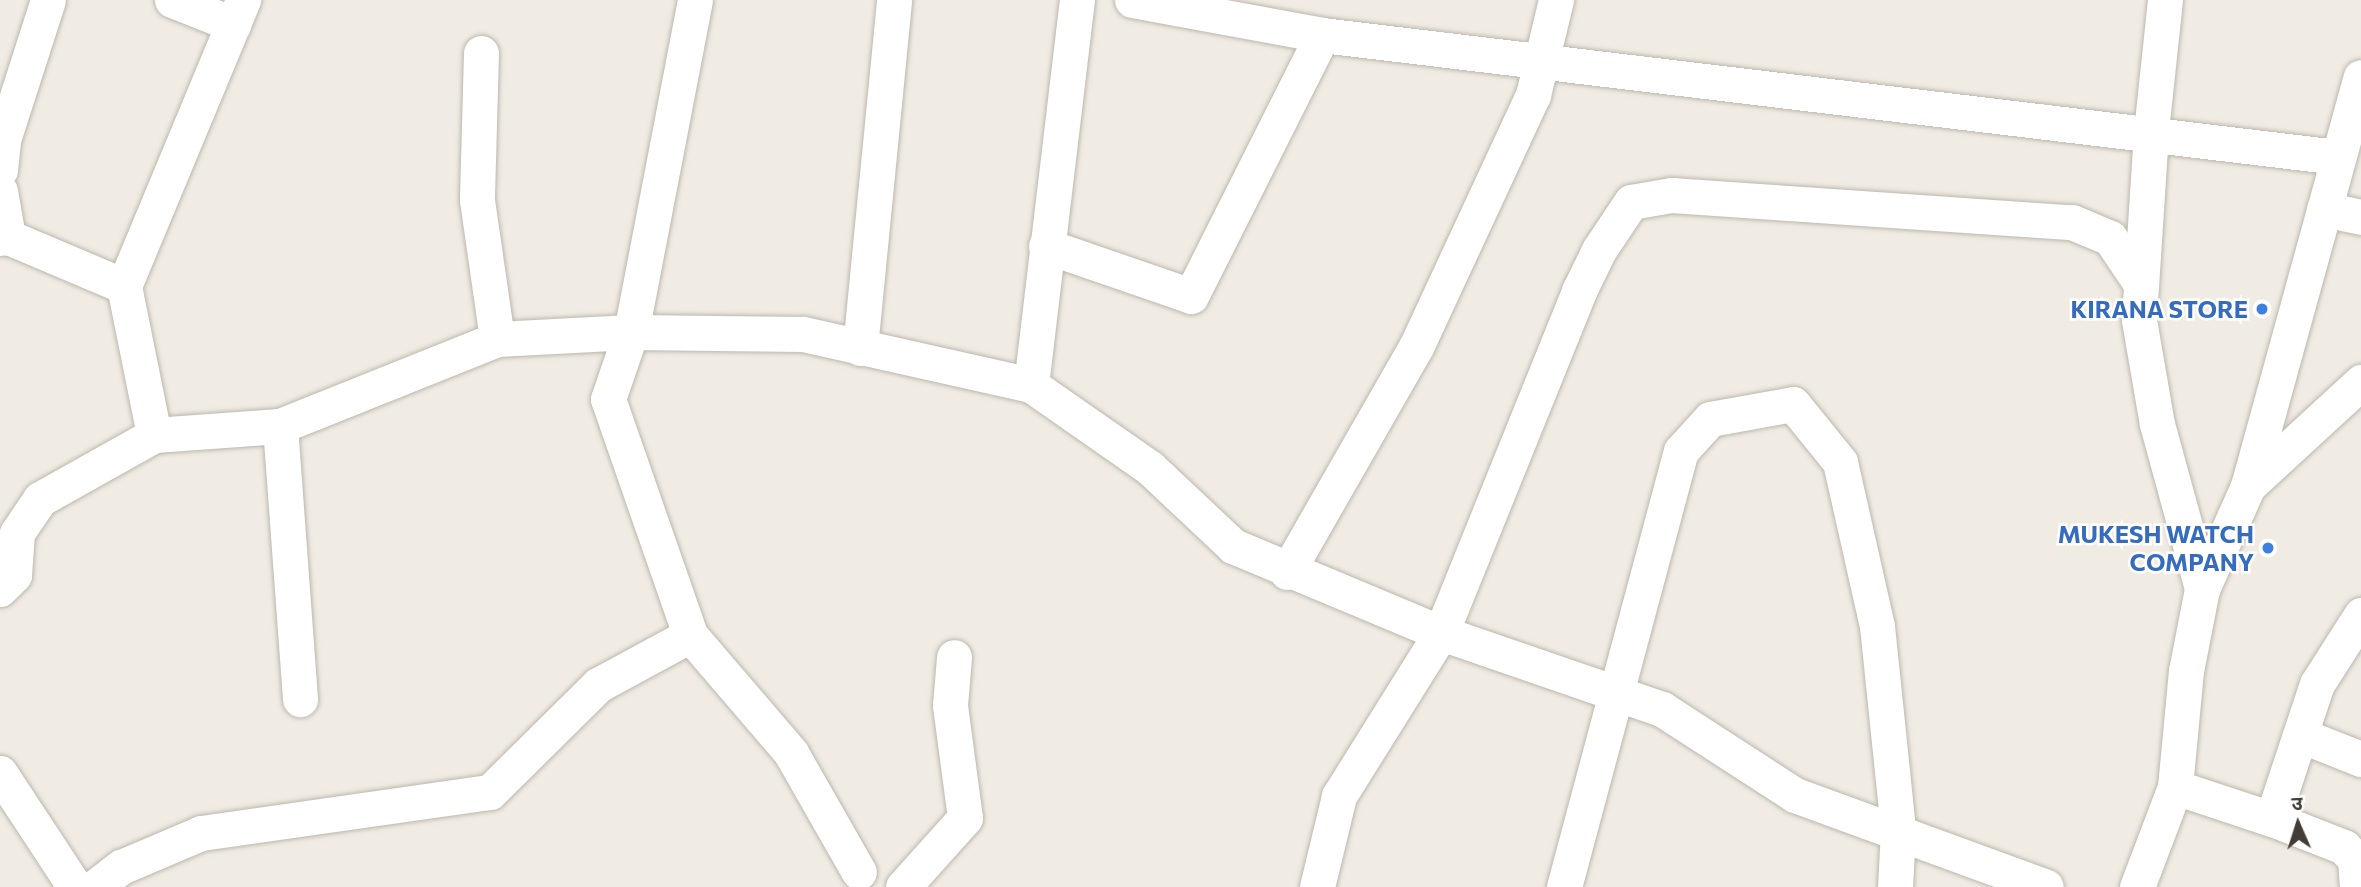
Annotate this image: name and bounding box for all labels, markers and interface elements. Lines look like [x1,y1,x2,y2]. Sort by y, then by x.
place label: KIRANA STORE [2071,295,2248,323]
marker: KIRANA STORE [2254,301,2270,317]
place label: MUKESH WATCH COMPANY [2058,520,2254,576]
marker: MUKESH WATCH COMPANY [2260,540,2276,556]
north arrow [2263,789,2333,859]
text: उ [2291,791,2303,814]

